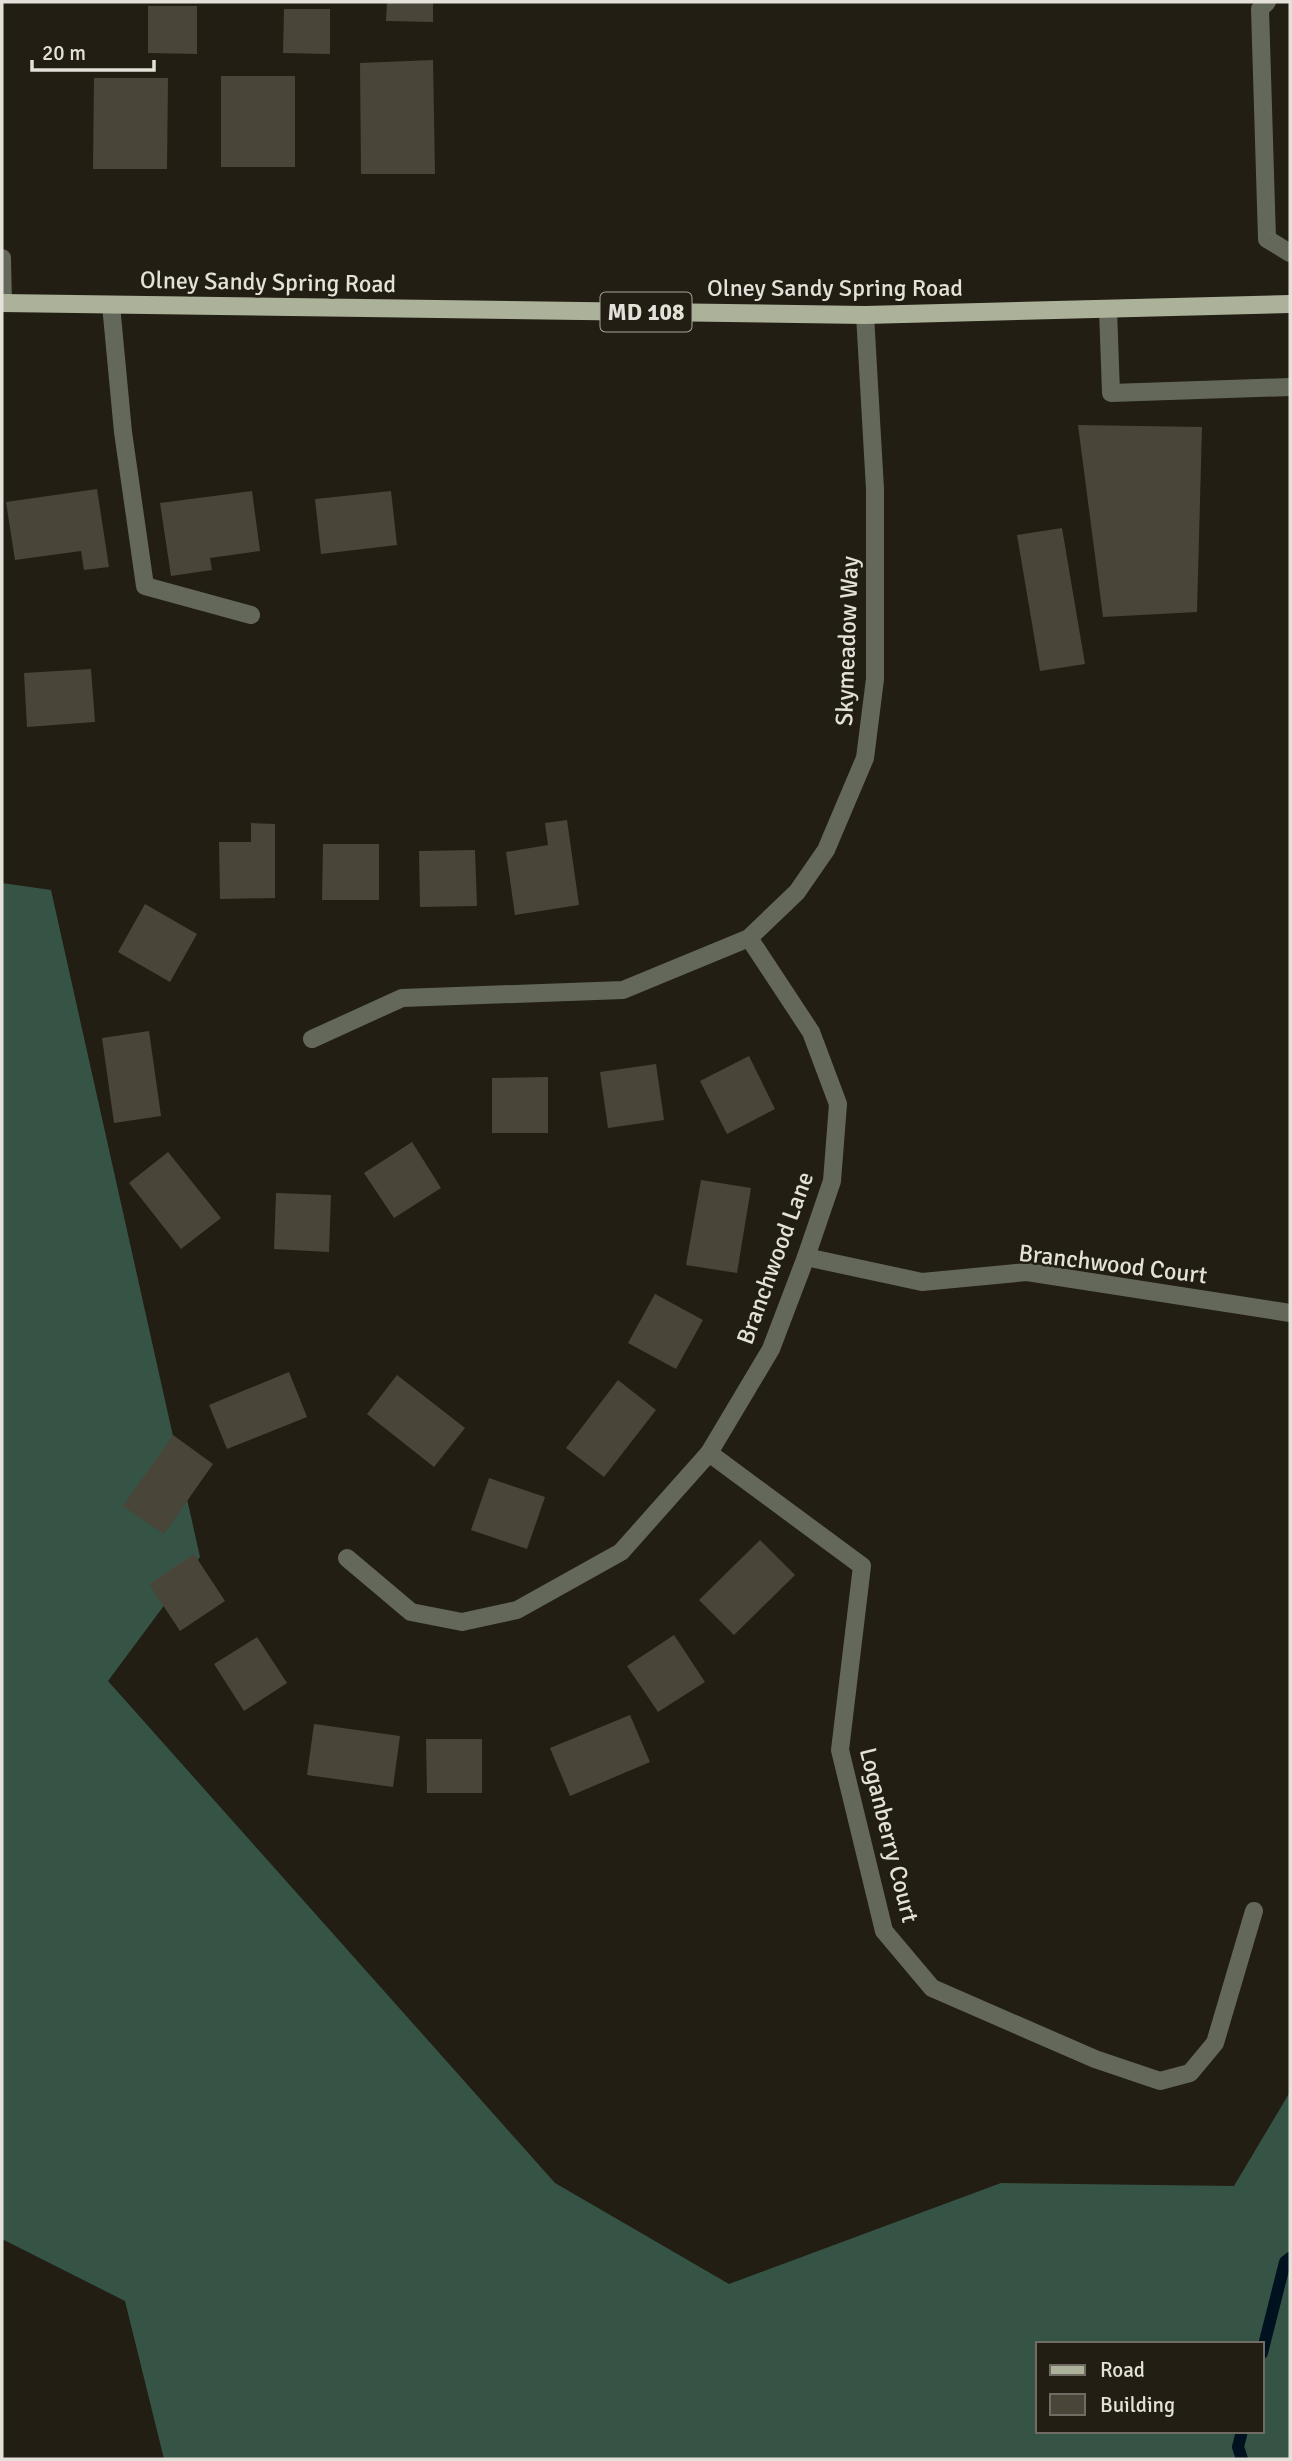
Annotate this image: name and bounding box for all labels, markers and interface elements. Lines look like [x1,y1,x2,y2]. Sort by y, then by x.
scale bar [32,28,154,72]
text: 20 m [42,40,86,66]
street label: Olney Sandy Spring Road [140,265,396,299]
street label: Olney Sandy Spring Road [707,273,963,303]
road number: MD 108 [600,292,692,332]
street label: Skymeadow Way [829,556,865,726]
street label: Branchwood Lane [730,1168,820,1348]
street label: Branchwood Court [1017,1238,1209,1290]
street label: Loganberry Court [853,1744,925,1926]
legend [1036,2342,1264,2433]
text: Road [1100,2357,1145,2383]
text: Building [1100,2392,1175,2418]

